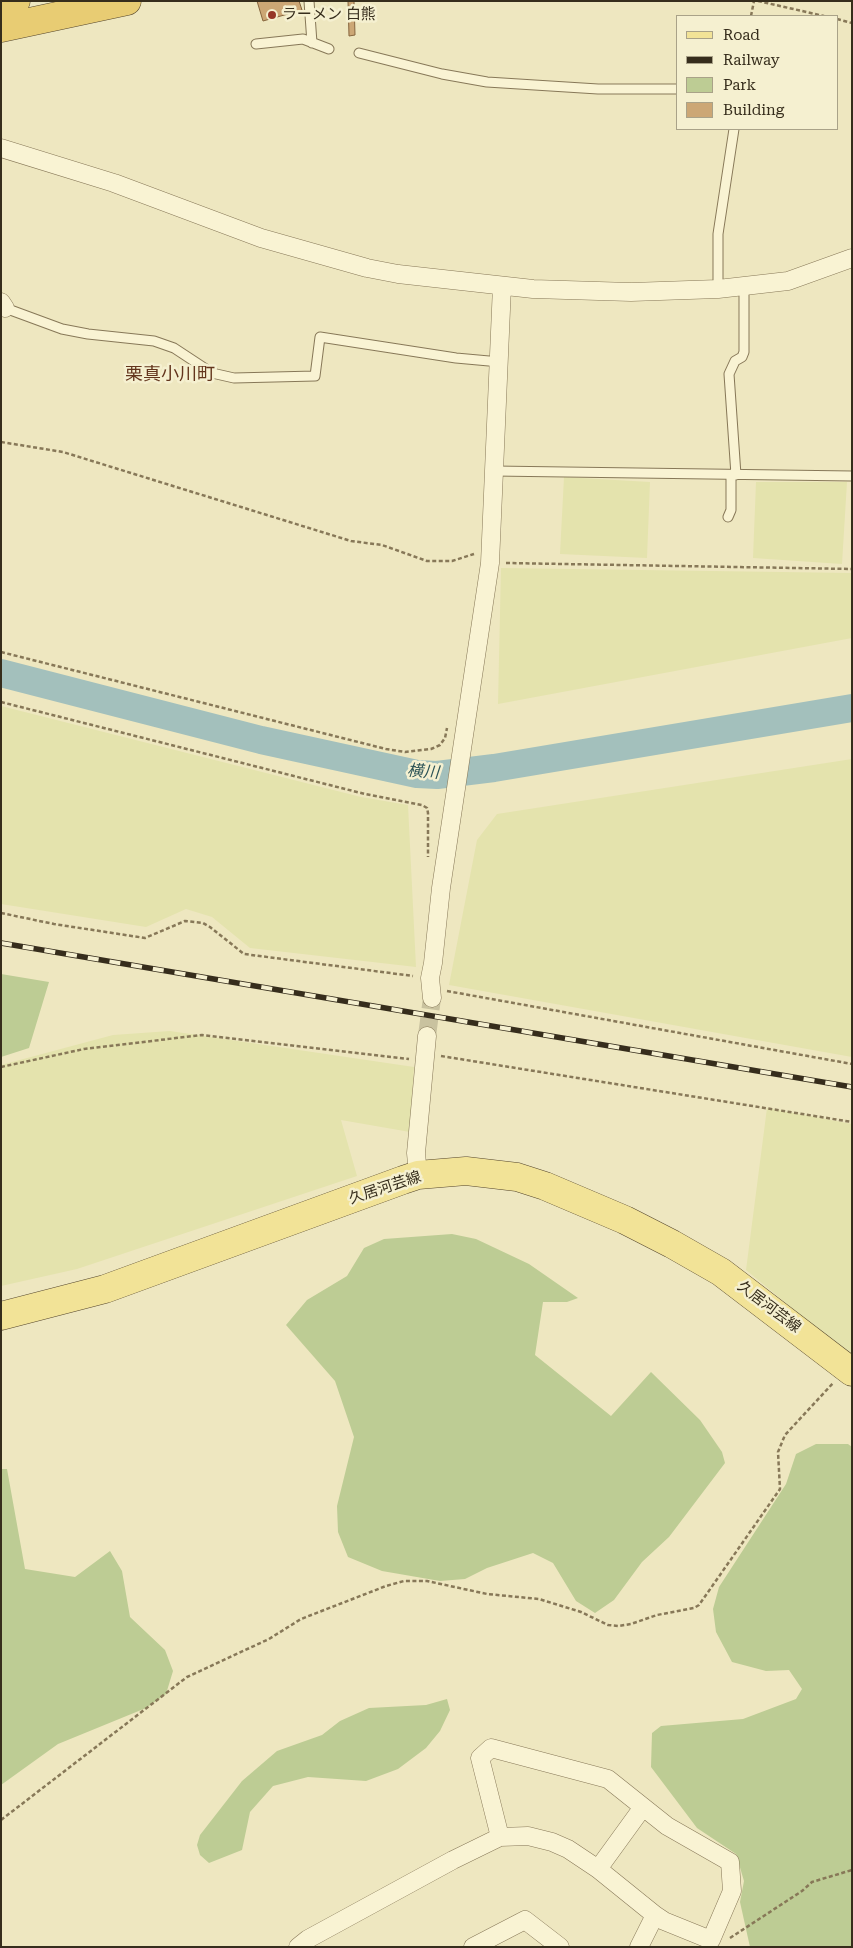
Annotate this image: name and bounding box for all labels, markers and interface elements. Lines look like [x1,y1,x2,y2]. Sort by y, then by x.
place label: ラーメン 白熊 [282,6,376,24]
marker: ラーメン 白熊 [266,9,278,21]
legend [676,15,838,130]
text: Road [723,26,760,44]
text: Railway [723,51,780,69]
text: Park [723,76,756,94]
text: Building [723,101,784,119]
district label: 栗真小川町 [125,364,215,386]
water label: 横川 [406,761,440,783]
street label: 久居河芸線 [347,1168,423,1208]
street label: 久居河芸線 [734,1277,804,1337]

